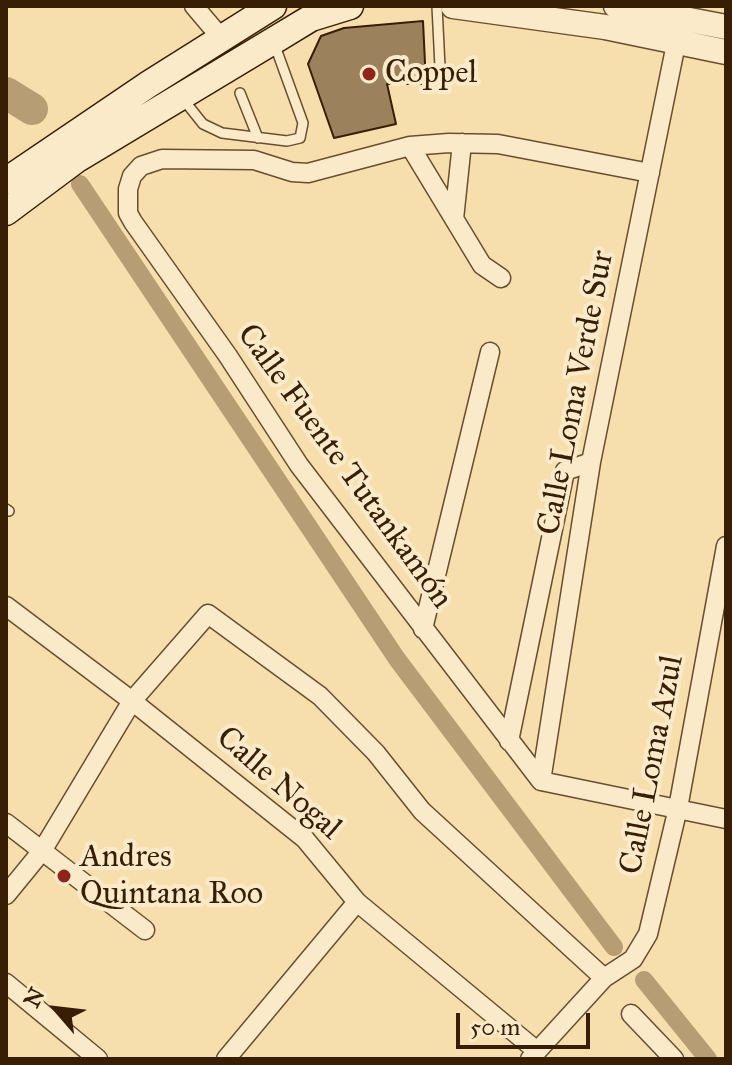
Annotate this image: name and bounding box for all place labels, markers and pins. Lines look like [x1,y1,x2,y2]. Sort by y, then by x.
place label: Coppel [385,55,477,93]
marker: Coppel [360,65,378,83]
place label: Andres Quintana Roo [80,839,263,914]
marker: Andres Quintana Roo [55,867,73,885]

